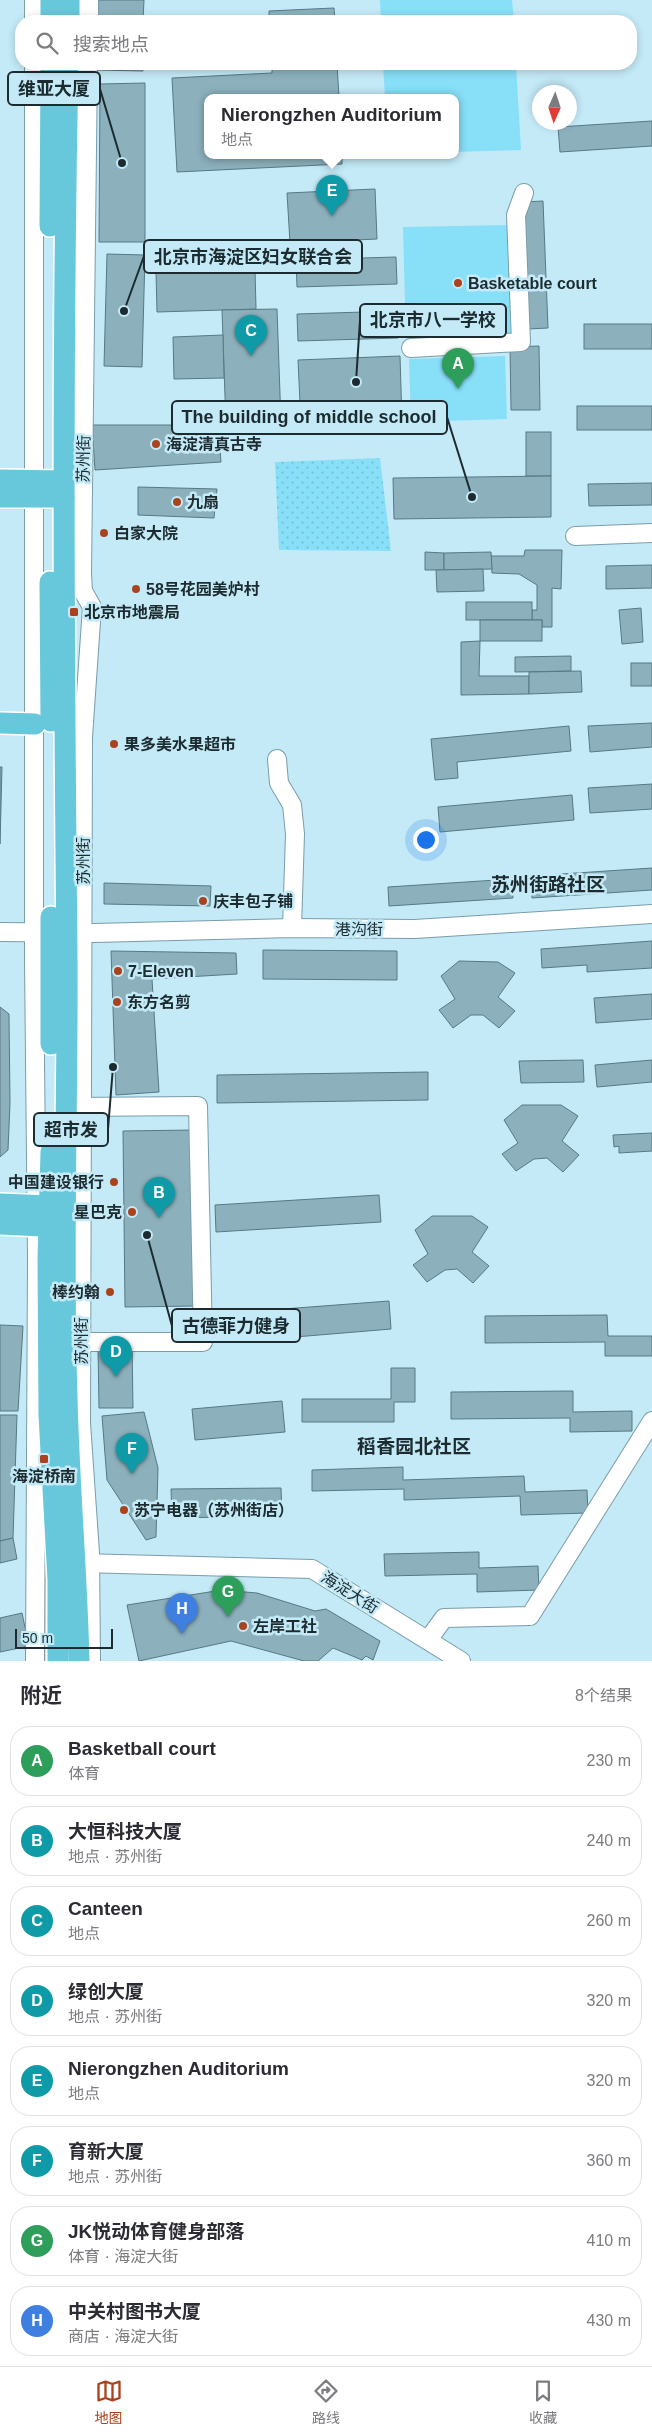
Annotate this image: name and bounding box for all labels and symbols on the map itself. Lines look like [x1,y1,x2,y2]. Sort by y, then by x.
callout: 维亚大厦 [8,72,100,105]
text: 维亚大厦 [18,79,90,99]
north arrow [532,85,577,130]
pin: E [316,175,348,216]
callout: 北京市海淀区妇女联合会 [144,240,362,273]
text: 北京市海淀区妇女联合会 [154,247,352,267]
place label: Basketable court [468,275,598,292]
marker: Basketable court [452,277,464,289]
callout: 北京市八一学校 [360,304,506,337]
text: 北京市八一学校 [370,310,496,330]
pin: C [235,315,267,356]
pin: A [442,348,474,389]
callout: The building of middle school [172,401,447,434]
text: The building of middle school [182,407,437,427]
street label: 苏州街 [75,435,92,483]
place label: 海淀清真古寺 [166,436,262,453]
marker: 海淀清真古寺 [150,438,162,450]
place label: 九扇 [187,494,219,511]
marker: 九扇 [171,496,183,508]
place label: 白家大院 [114,525,178,542]
marker: 白家大院 [98,527,110,539]
place label: 58号花园美炉村 [146,580,260,598]
marker: 58号花园美炉村 [130,583,142,595]
place label: 北京市地震局 [84,604,180,621]
marker: 北京市地震局 [68,606,80,618]
place label: 果多美水果超市 [124,736,236,753]
marker: 果多美水果超市 [108,738,120,750]
your location [413,827,439,853]
street label: 苏州街 [75,837,92,885]
district label: 苏州街路社区 [491,874,605,895]
place label: 庆丰包子铺 [213,892,293,910]
marker: 庆丰包子铺 [197,895,209,907]
street label: 港沟街 [335,921,383,938]
place label: 7-Eleven [128,963,194,980]
marker: 7-Eleven [112,965,124,977]
place label: 东方名剪 [127,994,191,1011]
marker: 东方名剪 [111,996,123,1008]
callout: 超市发 [34,1113,108,1146]
text: 超市发 [44,1120,98,1140]
place label: 中国建设银行 [8,1174,104,1191]
marker: 中国建设银行 [108,1176,120,1188]
pin: B [143,1177,175,1218]
place label: 星巴克 [74,1204,122,1221]
marker: 星巴克 [126,1206,138,1218]
place label: 棒约翰 [52,1283,100,1301]
marker: 棒约翰 [104,1286,116,1298]
callout: 古德菲力健身 [172,1309,300,1342]
text: 古德菲力健身 [182,1316,290,1336]
street label: 苏州街 [73,1317,90,1365]
pin: D [100,1336,132,1377]
pin: F [116,1433,148,1474]
district label: 稻香园北社区 [357,1436,471,1457]
marker: 海淀桥南 [38,1453,50,1465]
place label: 海淀桥南 [12,1468,76,1485]
place label: 苏宁电器（苏州街店） [134,1501,294,1519]
marker: 苏宁电器（苏州街店） [118,1504,130,1516]
street label: 海淀大街 [318,1568,381,1617]
pin: G [212,1576,244,1617]
pin: H [166,1593,198,1634]
place label: 左岸工社 [253,1617,317,1635]
marker: 左岸工社 [237,1620,249,1632]
scale bar [15,1626,112,1649]

